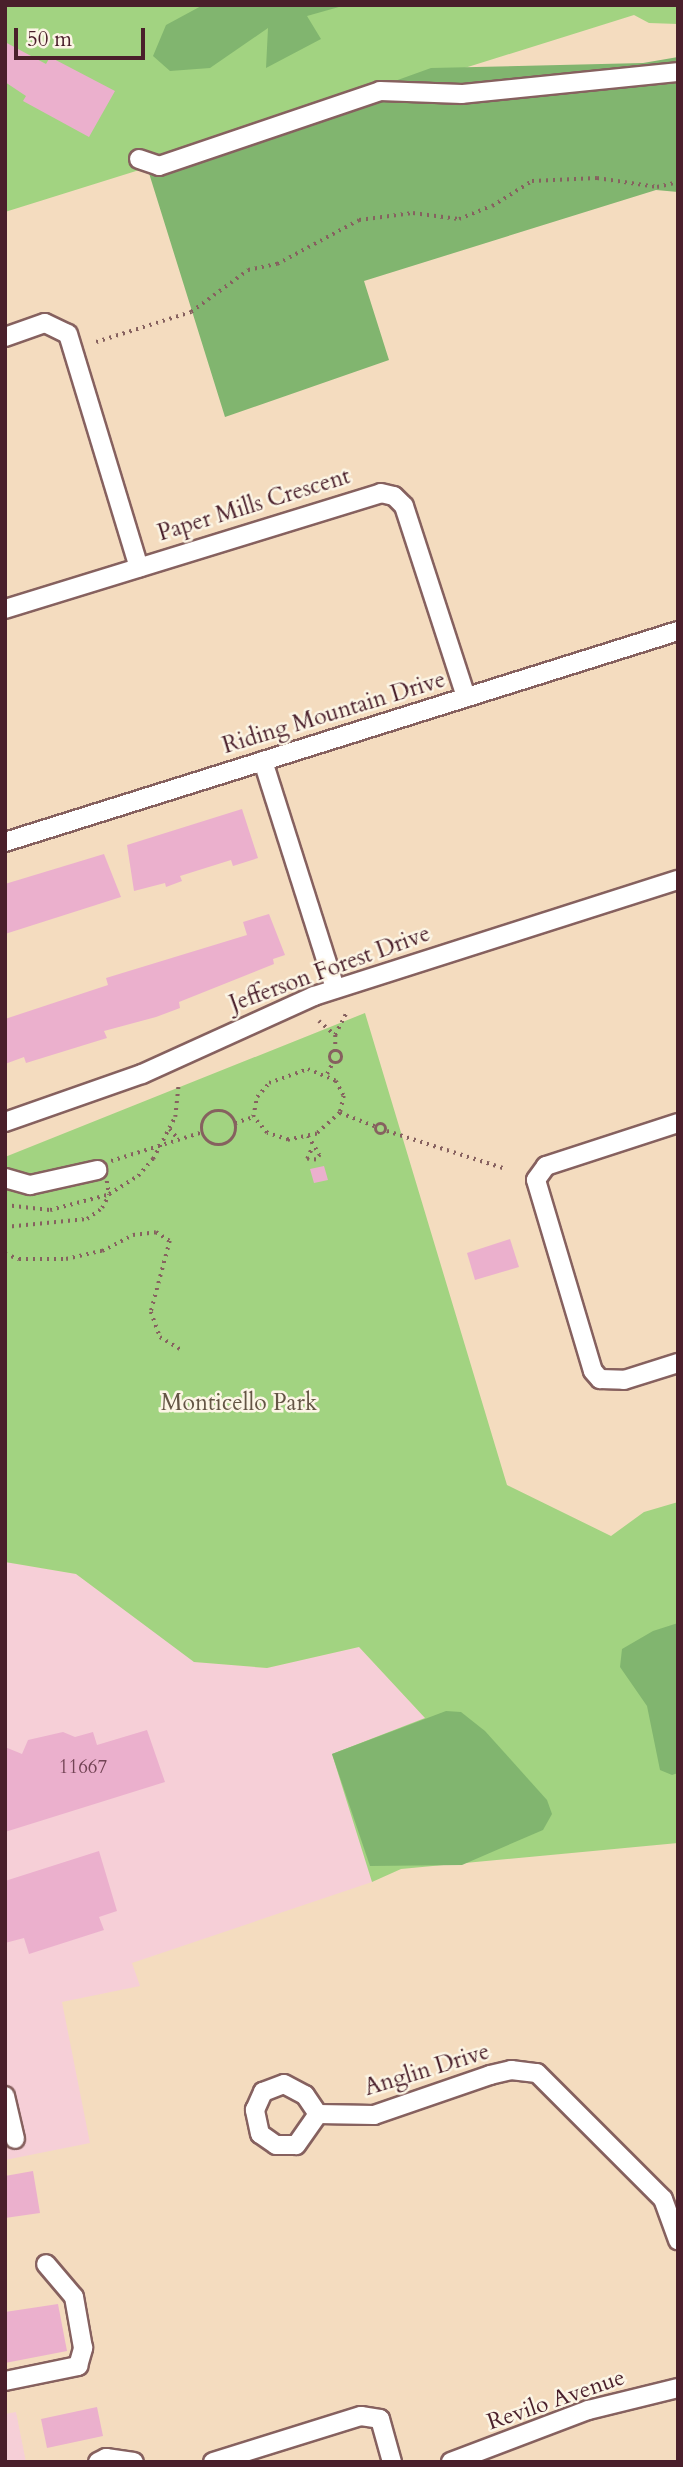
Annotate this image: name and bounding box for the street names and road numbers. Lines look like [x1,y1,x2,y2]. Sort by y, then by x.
street label: Paper Mills Crescent [154,463,354,547]
street label: Riding Mountain Drive [219,666,449,760]
street label: Jefferson Forest Drive [226,920,434,1018]
street label: Anglin Drive [361,2038,493,2102]
street label: Revilo Avenue [484,2364,628,2436]

